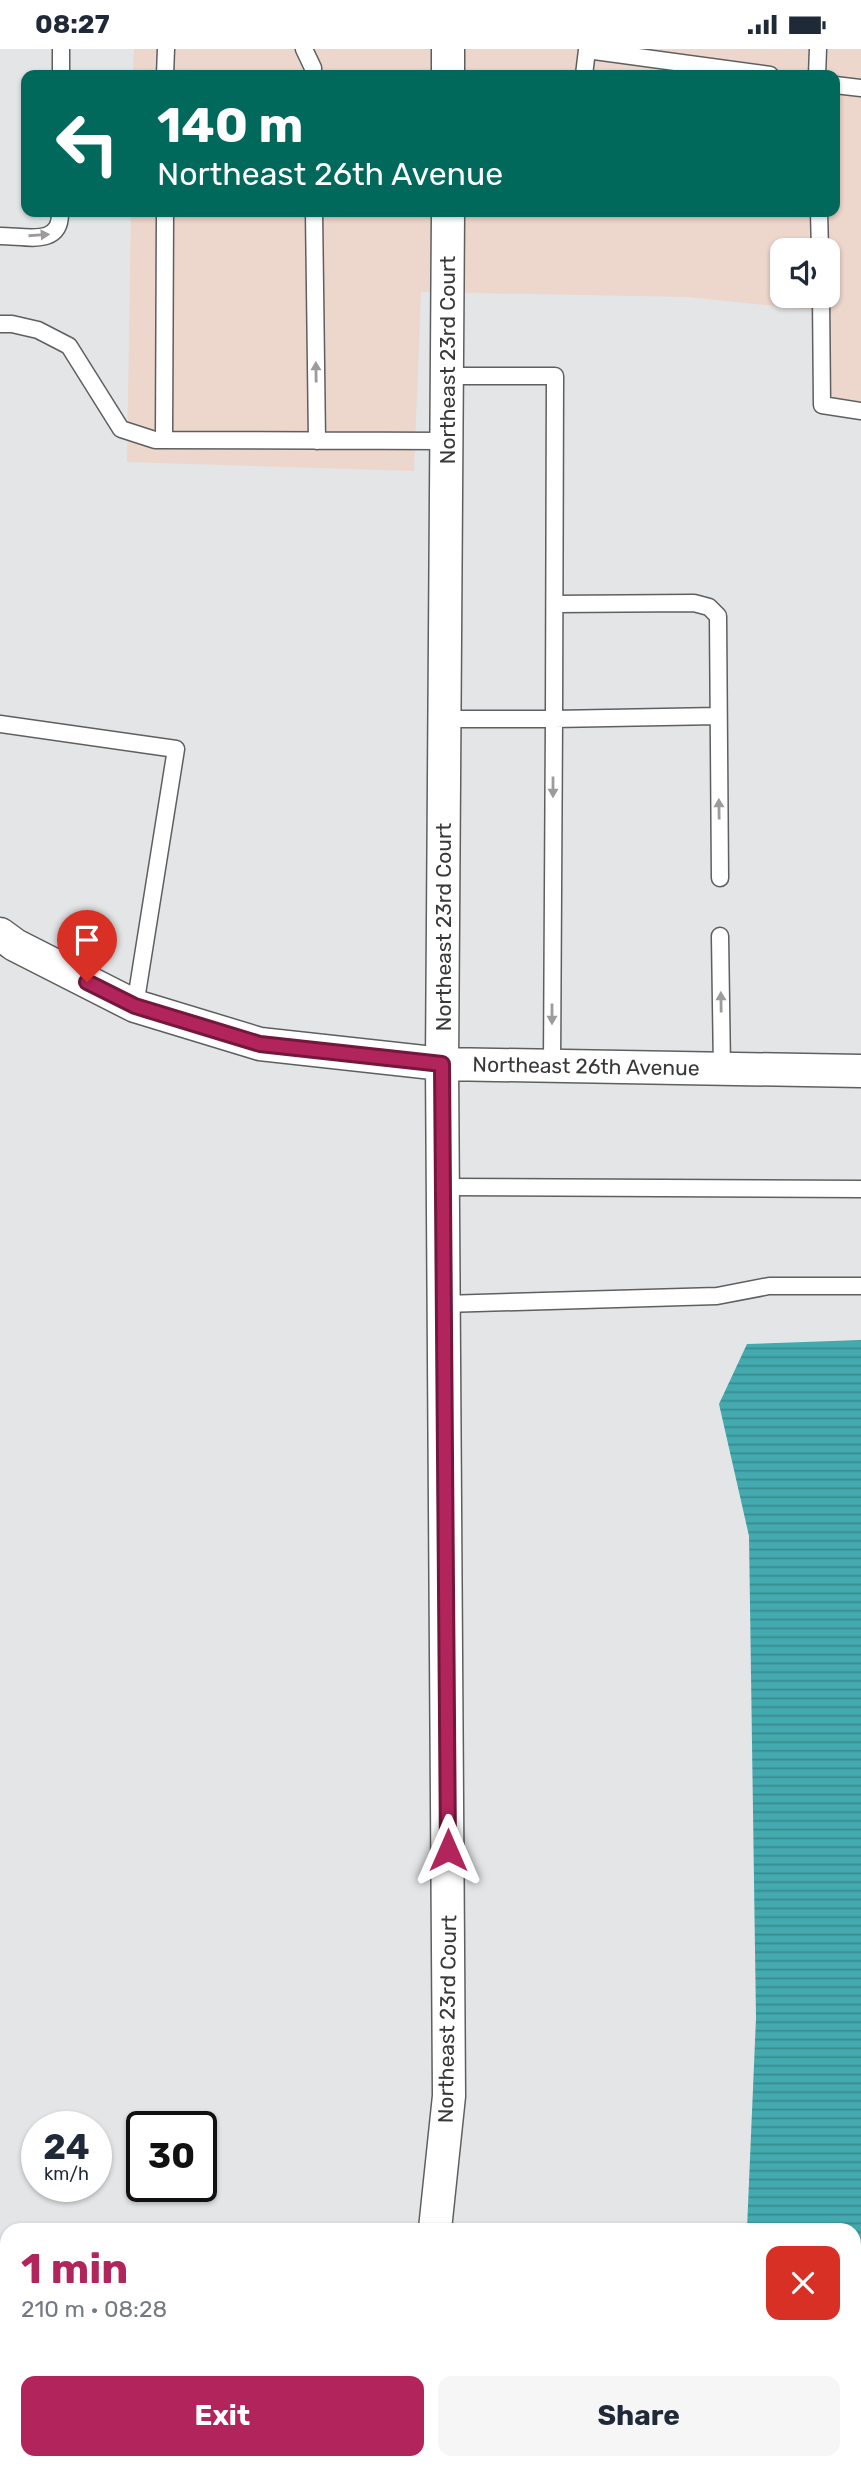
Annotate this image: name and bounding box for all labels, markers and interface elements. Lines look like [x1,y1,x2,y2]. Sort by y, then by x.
text: 08:27 [35,9,110,40]
text: 140 m [157,96,303,154]
icon: left [42,98,133,189]
text: Northeast 26th Avenue [157,155,503,193]
one-way arrow [28,229,50,240]
map controls [770,238,840,308]
button: sound [770,238,840,308]
street label: Northeast 23rd Court [435,256,460,464]
one-way arrow [310,361,322,383]
one-way arrow [547,776,559,798]
one-way arrow [713,798,725,820]
street label: Northeast 23rd Court [431,823,456,1031]
pin [57,910,117,982]
icon: arrive [68,921,106,959]
one-way arrow [715,991,727,1013]
one-way arrow [546,1004,558,1026]
street label: Northeast 26th Avenue [472,1052,700,1080]
position arrow [411,1813,485,1887]
street label: Northeast 23rd Court [433,1915,461,2123]
speed limit sign: 30 [126,2111,217,2202]
text: 24 [43,2126,90,2168]
text: km/h [44,2163,89,2185]
text: 1 min [21,2244,128,2294]
button: close [766,2246,840,2320]
text: 210 m · 08:28 [21,2295,167,2323]
button: Exit [21,2376,424,2456]
button: Share [438,2376,840,2456]

